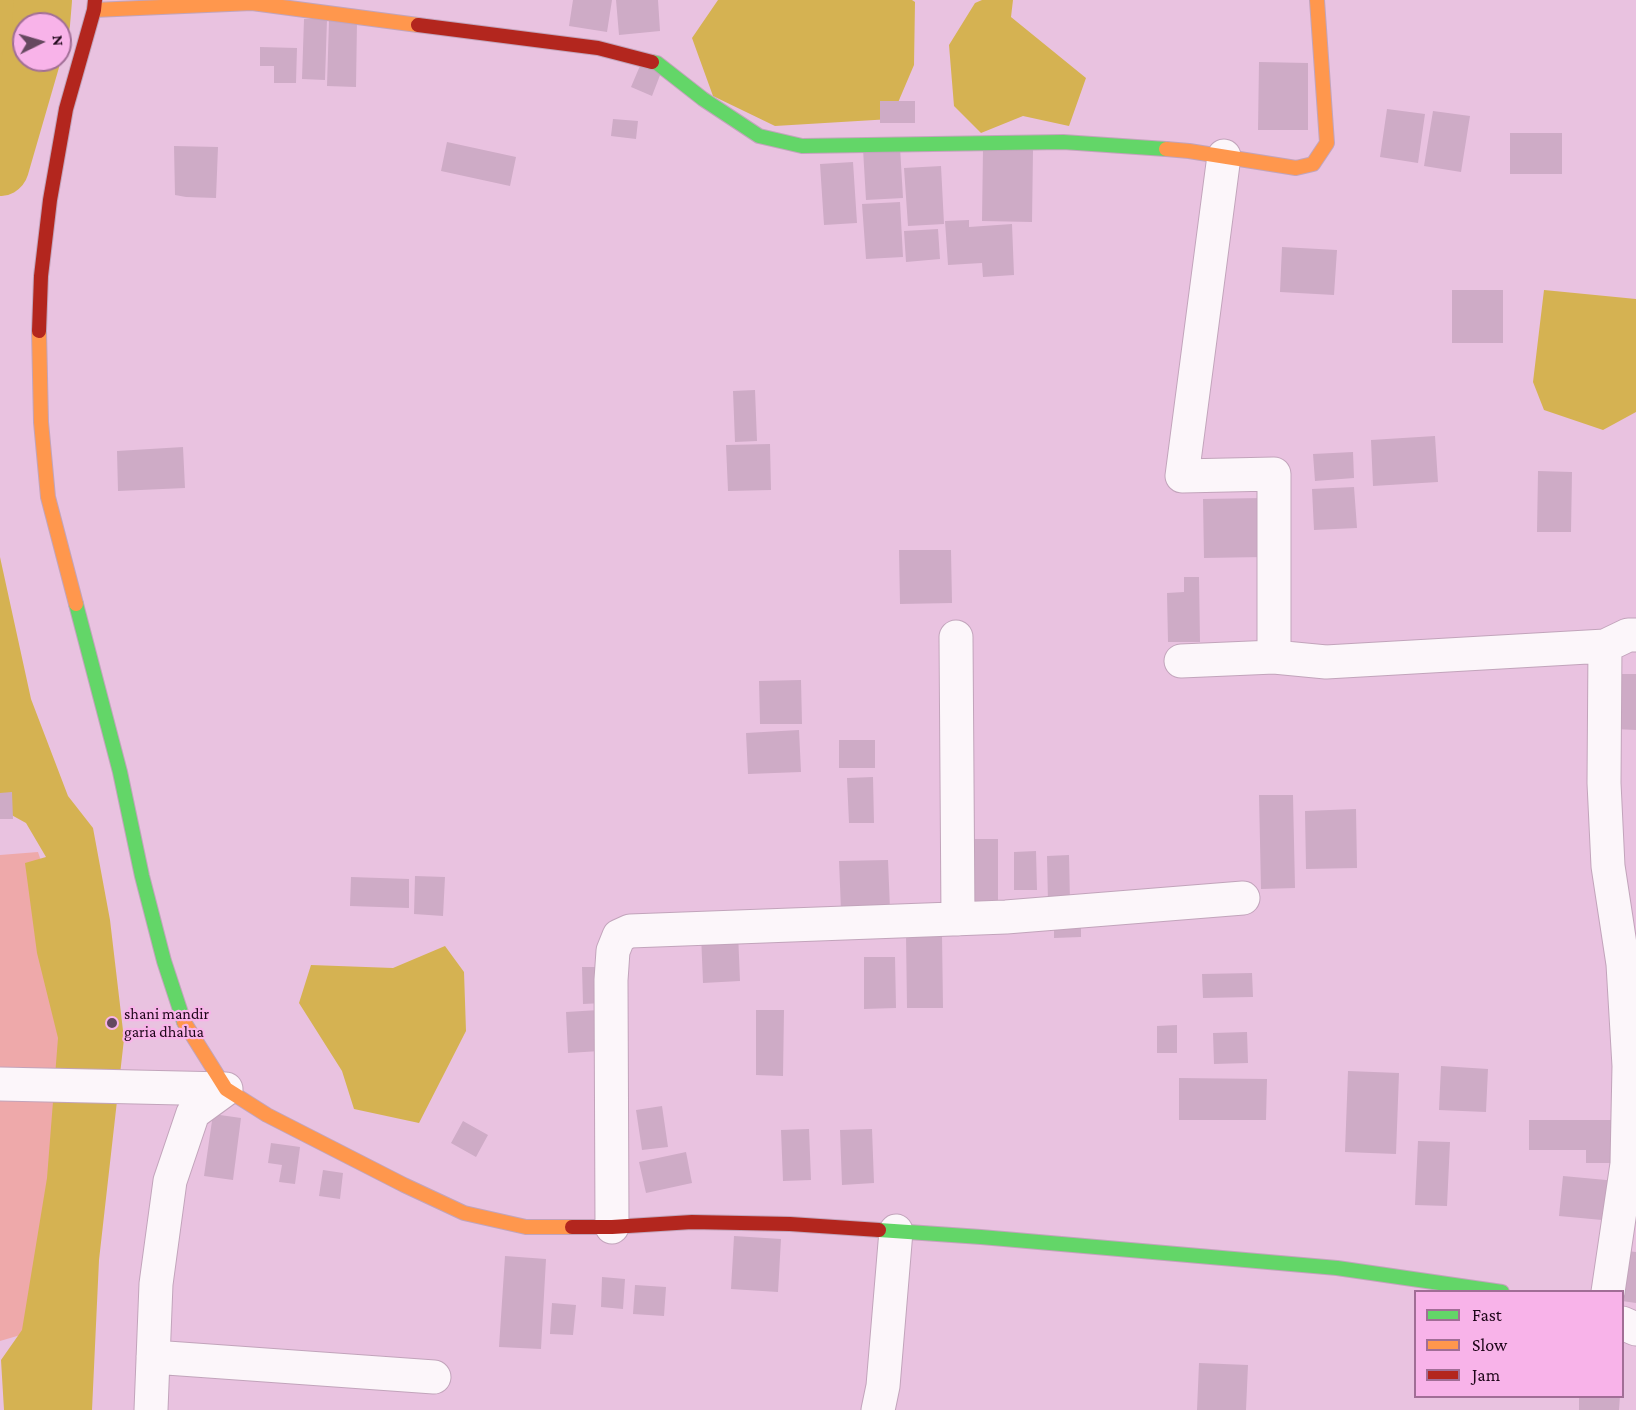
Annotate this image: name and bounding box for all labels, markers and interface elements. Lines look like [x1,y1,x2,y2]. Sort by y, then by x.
north arrow [12,12,72,72]
text: N [49,34,67,47]
place label: shani mandir garia dhalua [124,1004,209,1042]
marker: shani mandir garia dhalua [105,1016,119,1030]
legend [1414,1290,1624,1398]
text: Fast [1472,1305,1502,1325]
text: Slow [1472,1335,1507,1355]
text: Jam [1472,1365,1500,1385]

